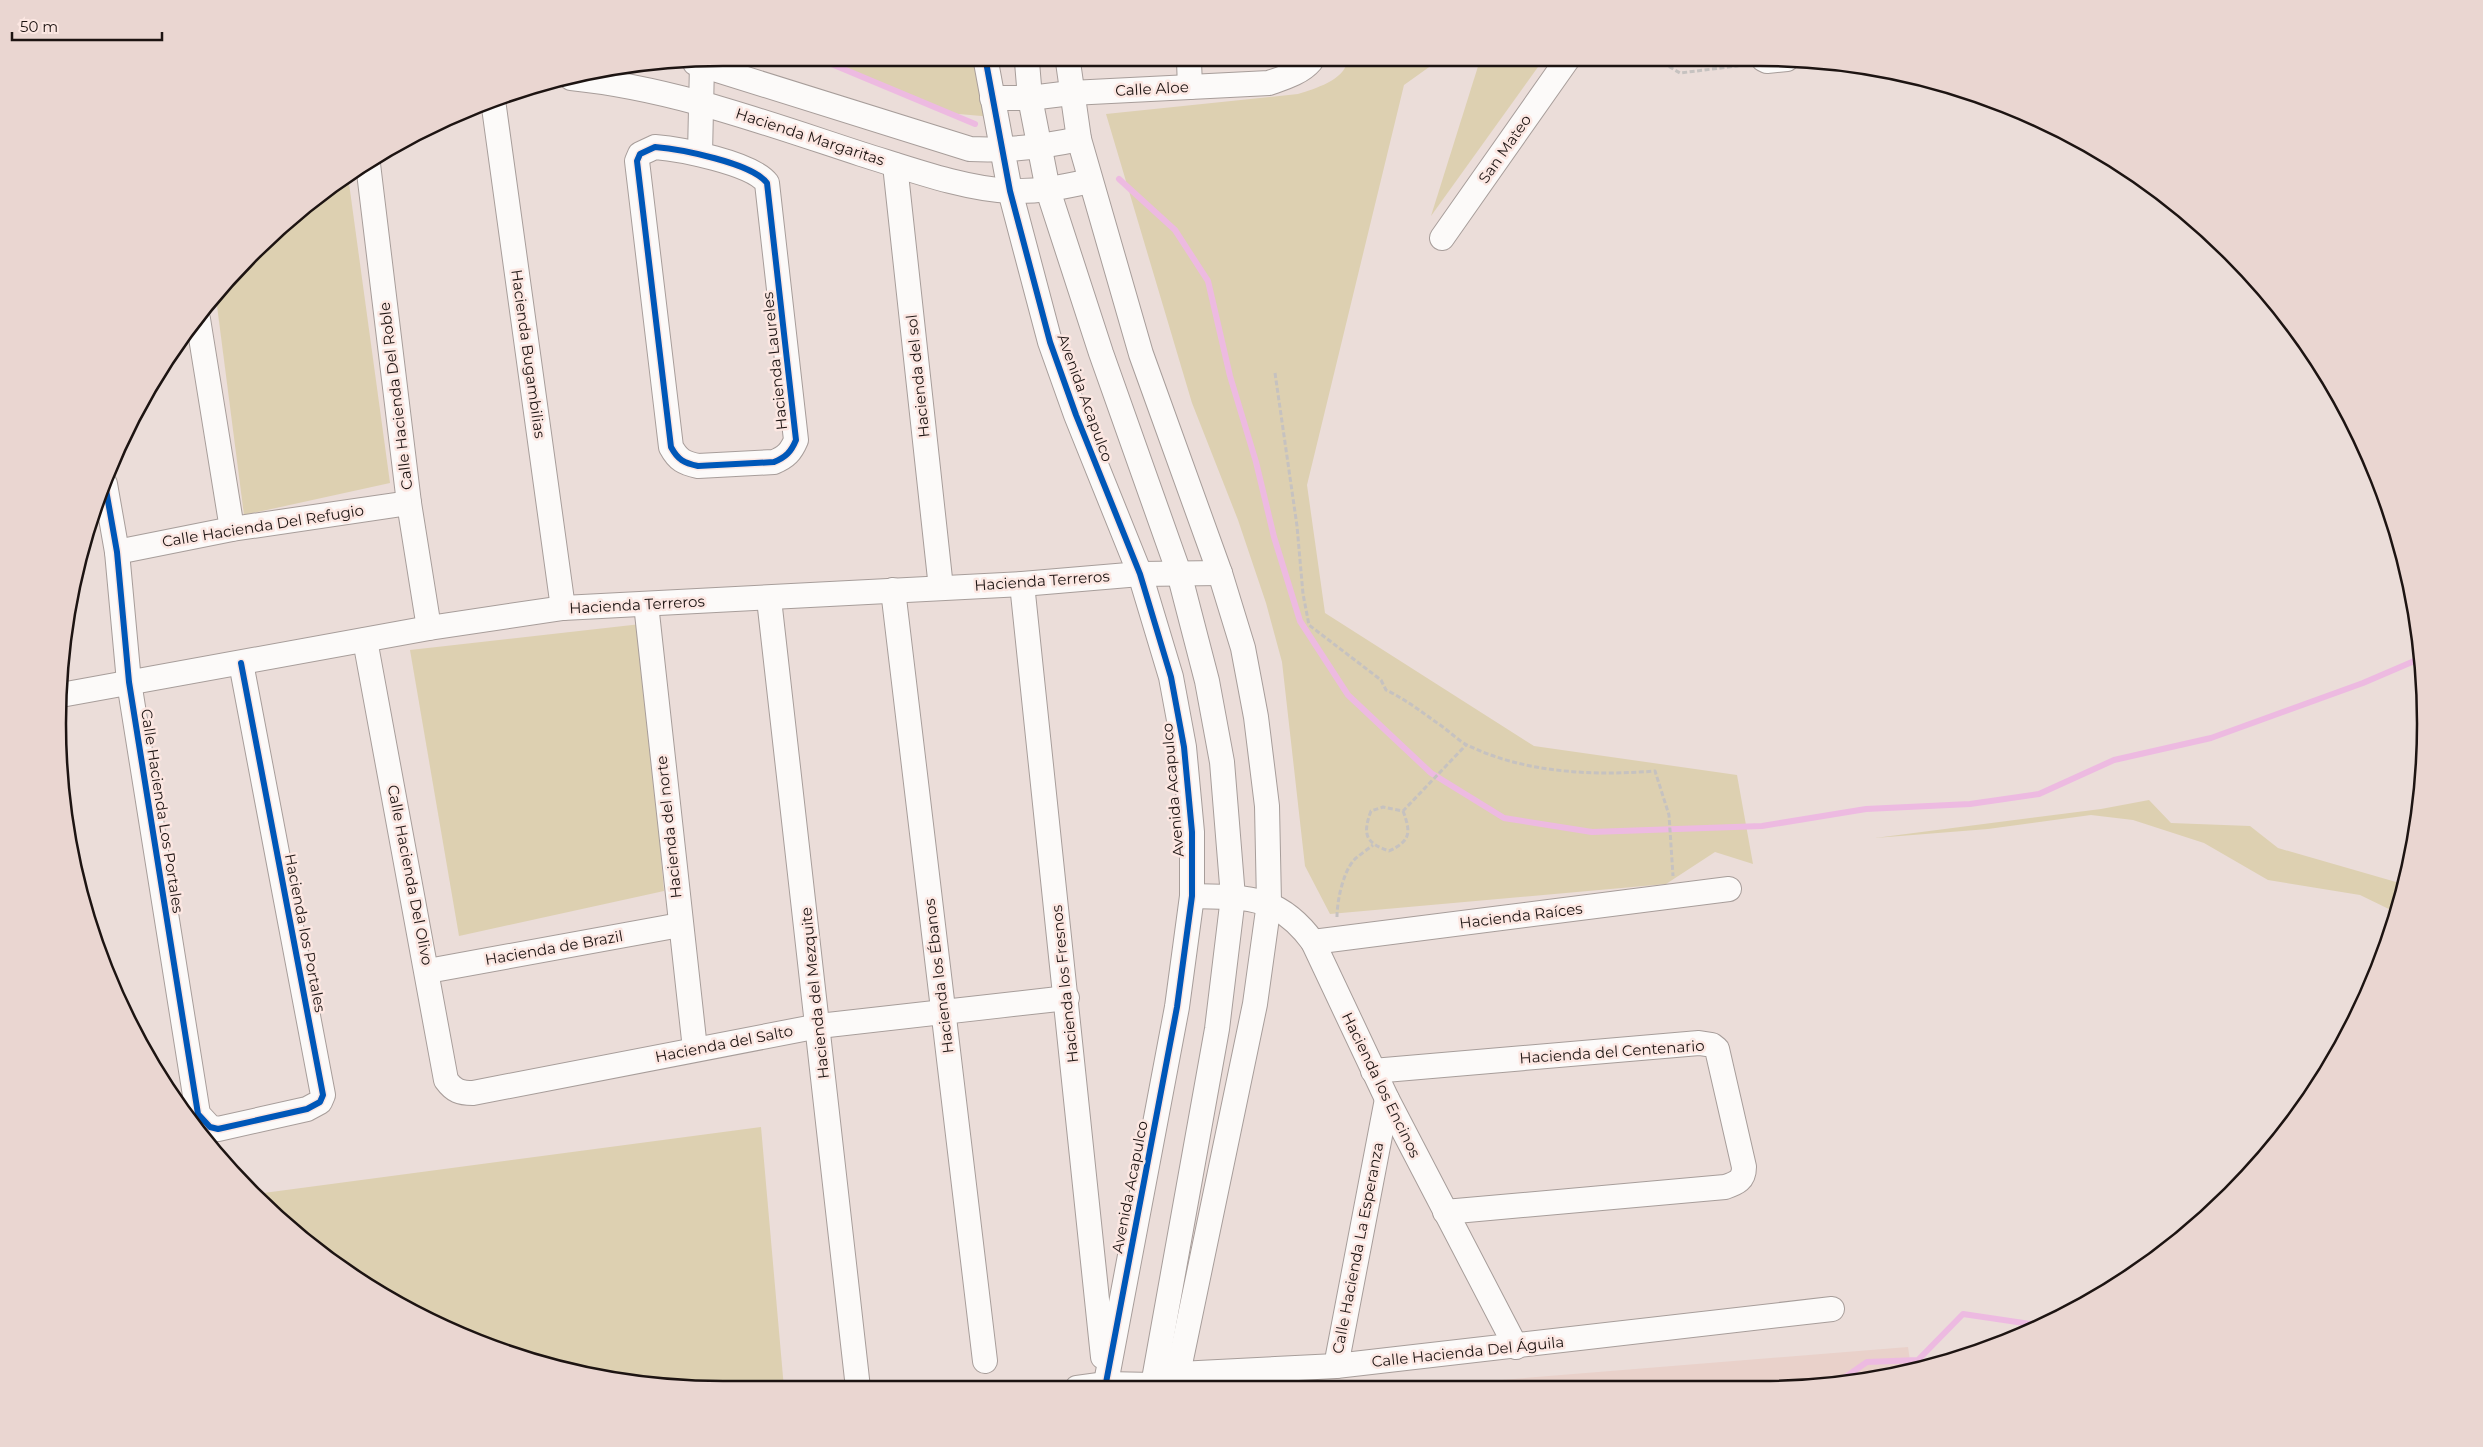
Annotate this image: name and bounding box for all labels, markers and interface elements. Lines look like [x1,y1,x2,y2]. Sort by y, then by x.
scale bar [12,10,162,42]
text: 50 m [20,17,58,36]
street label: Calle Aloe [1115,77,1189,100]
street label: Hacienda Margaritas [733,103,887,170]
street label: San Mateo [1474,111,1535,187]
street label: Hacienda Bugambilias [507,268,550,440]
street label: Hacienda Laureles [758,291,791,431]
street label: Calle Hacienda Del Roble [375,301,416,491]
street label: Hacienda del sol [902,314,933,438]
street label: Avenida Acapulco [1054,331,1117,464]
street label: Calle Hacienda Del Refugio [161,500,365,551]
street label: Hacienda Terreros [974,566,1110,595]
street label: Hacienda Terreros [569,591,705,618]
street label: Calle Hacienda Los Portales [137,707,188,914]
street label: Avenida Acapulco [1157,722,1188,858]
street label: Hacienda del norte [652,755,685,899]
street label: Calle Hacienda Del Olivo [384,783,437,967]
street label: Hacienda los Portales [281,852,330,1014]
street label: Hacienda los Ébanos [920,897,957,1055]
street label: Hacienda Raíces [1458,899,1584,932]
street label: Hacienda los Fresnos [1047,904,1082,1064]
street label: Hacienda del Mezquite [796,906,833,1080]
street label: Hacienda de Brazil [483,926,625,969]
street label: Hacienda los Encinos [1338,1009,1425,1161]
street label: Hacienda del Salto [653,1021,794,1066]
street label: Hacienda del Centenario [1519,1036,1705,1067]
street label: Avenida Acapulco [1107,1119,1152,1255]
street label: Calle Hacienda La Esperanza [1328,1141,1387,1355]
street label: Calle Hacienda Del Águila [1371,1332,1565,1371]

